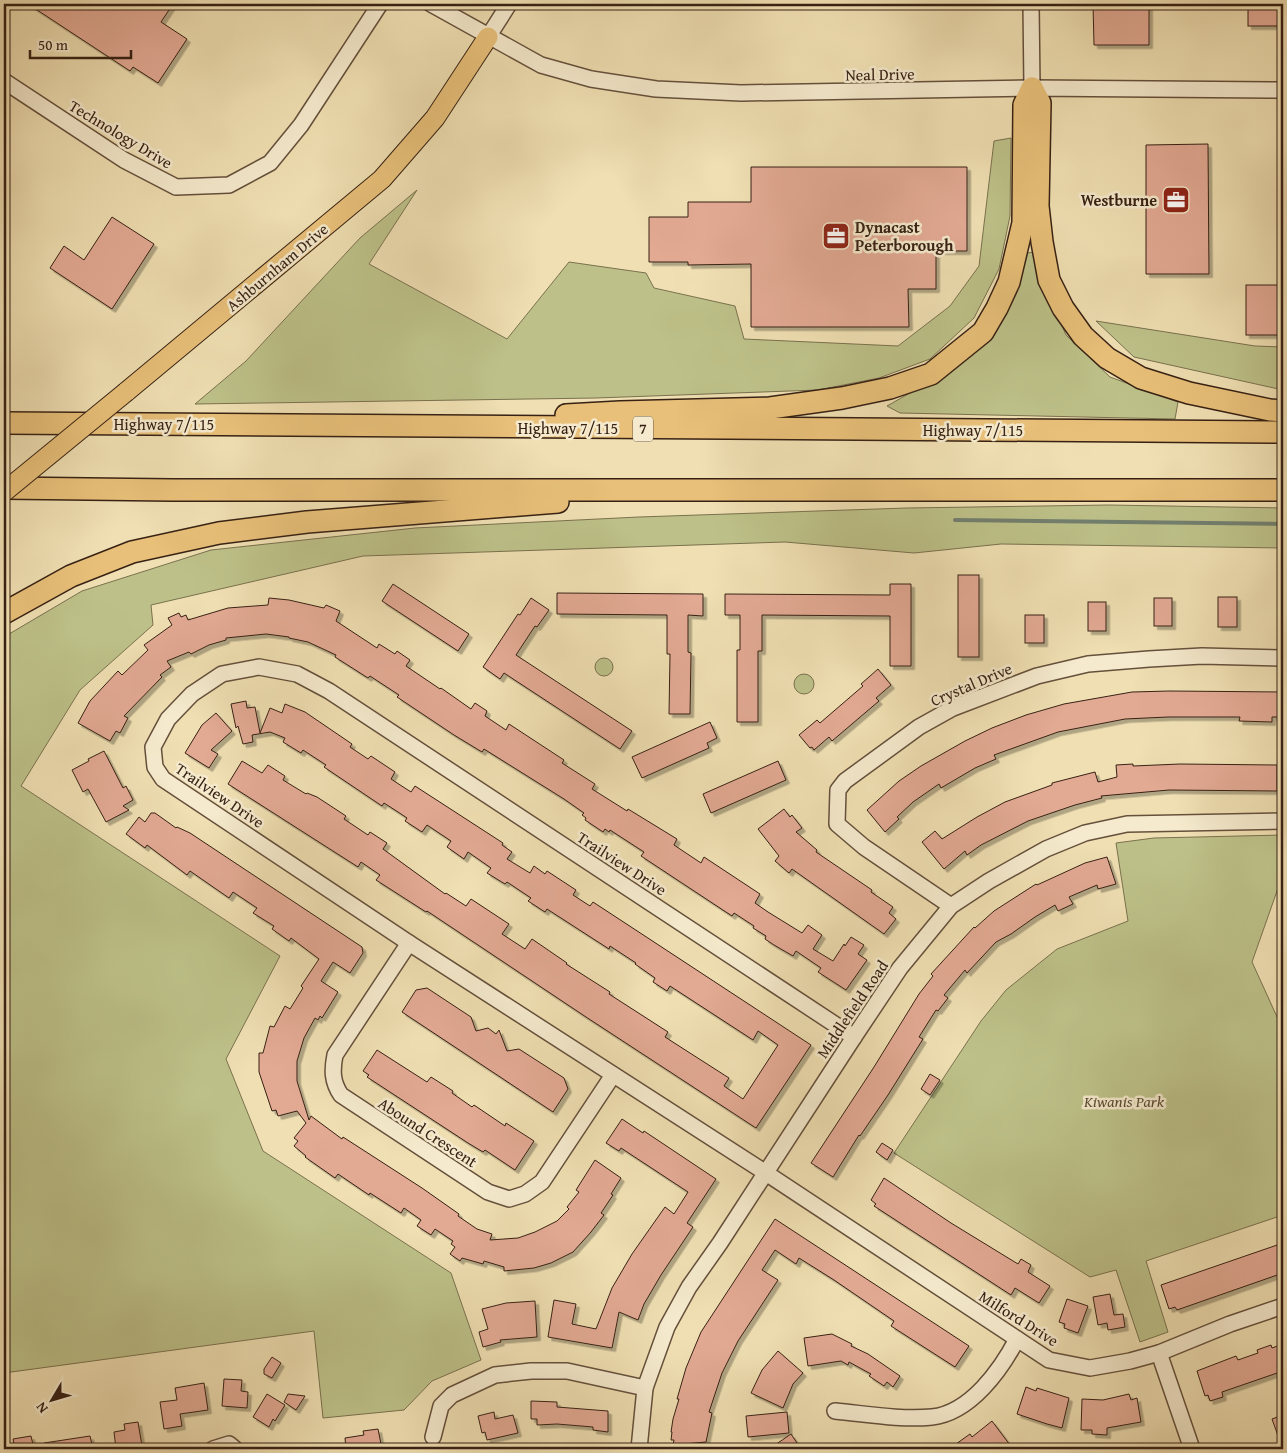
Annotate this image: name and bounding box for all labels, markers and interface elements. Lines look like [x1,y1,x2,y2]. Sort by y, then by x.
scale bar [30,28,131,60]
text: 50 m [38,34,69,55]
street label: Neal Drive [845,61,915,87]
street label: Technology Drive [65,94,177,174]
office icon: Westburne [1161,185,1191,215]
place label: Westburne [1081,188,1157,212]
place label: Dynacast Peterborough [855,215,954,257]
street label: Ashburnham Drive [221,217,333,317]
office icon: Dynacast Peterborough [821,221,851,251]
street label: Highway 7/115 [114,412,214,436]
street label: Highway 7/115 [518,416,618,440]
road number: 7 [633,416,653,442]
street label: Highway 7/115 [923,418,1023,442]
street label: Crystal Drive [926,656,1016,712]
street label: Trailview Drive [171,756,269,834]
street label: Trailview Drive [572,825,672,901]
street label: Middlefield Road [810,955,894,1063]
park label: Kiwanis Park [1083,1089,1165,1113]
street label: Abound Crescent [374,1091,483,1173]
street label: Milford Drive [975,1284,1063,1352]
north arrow [28,1376,78,1426]
text: N [31,1398,53,1418]

